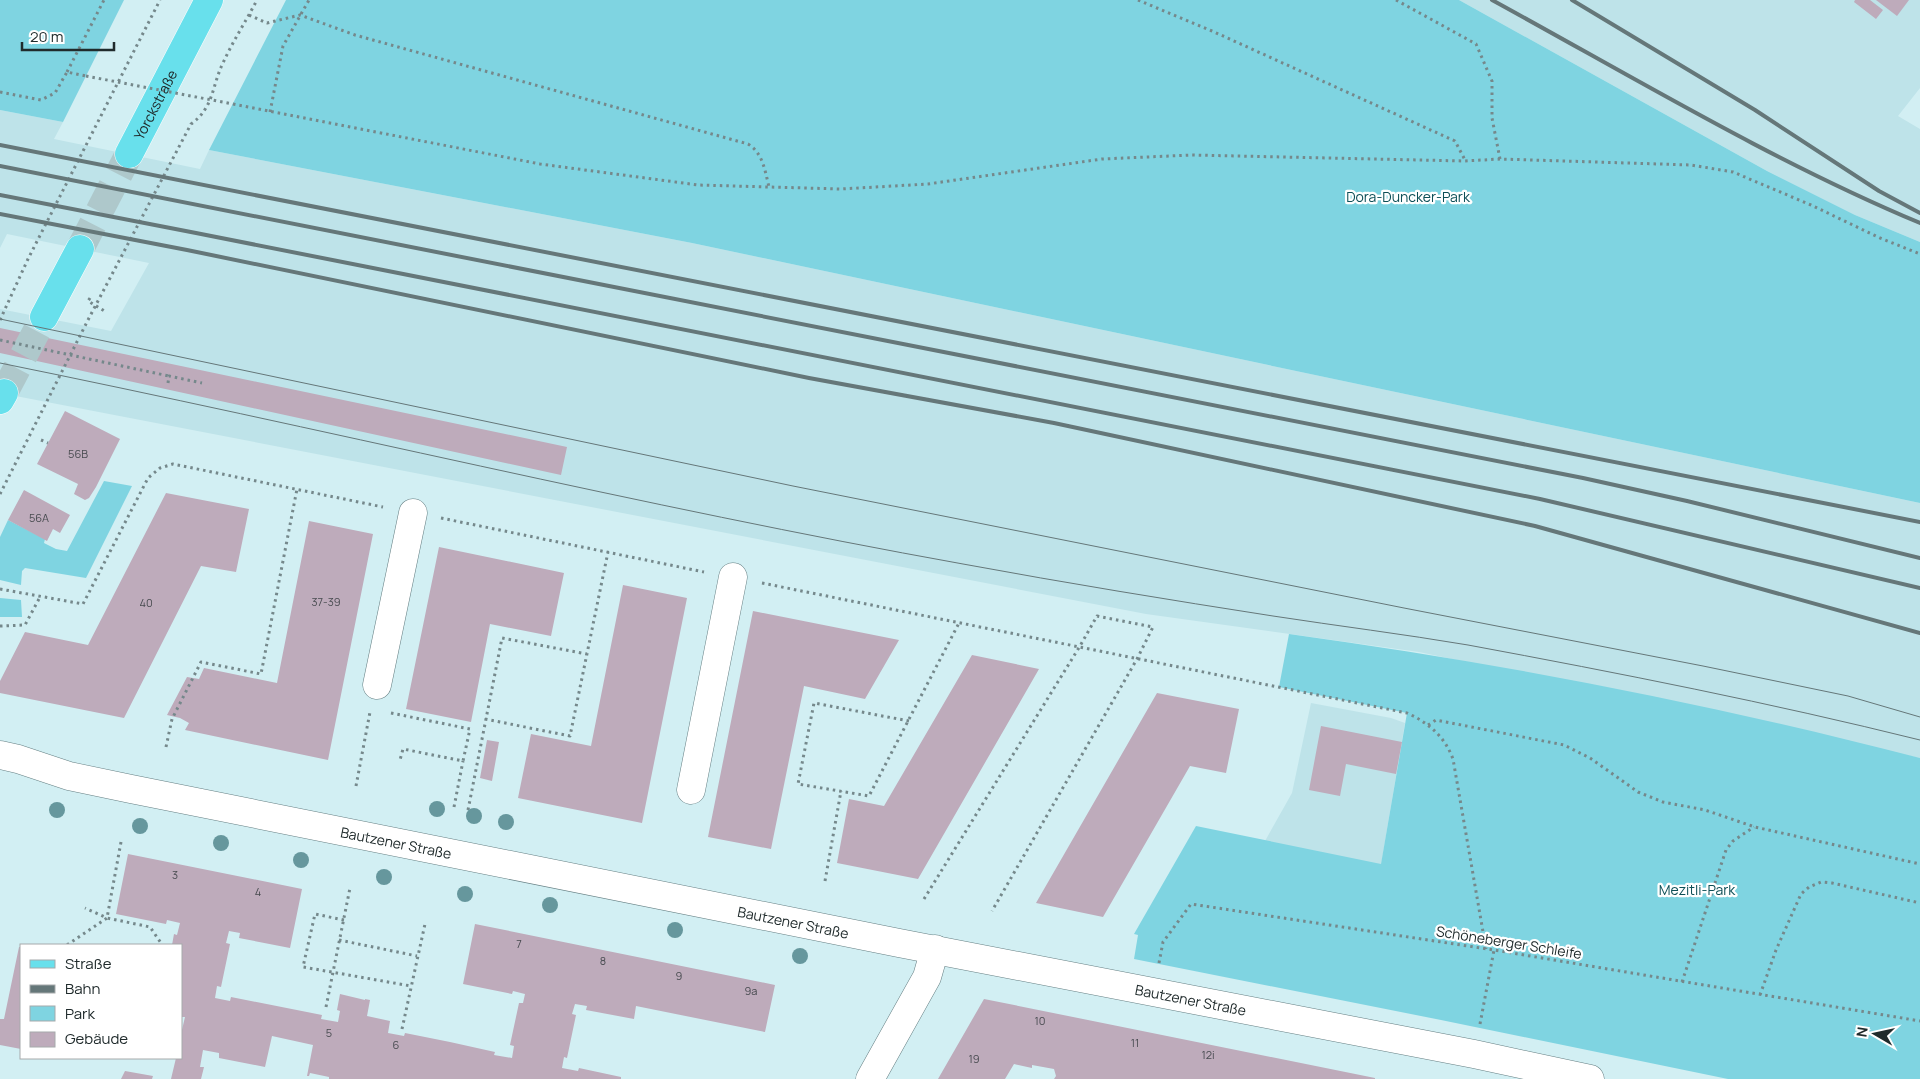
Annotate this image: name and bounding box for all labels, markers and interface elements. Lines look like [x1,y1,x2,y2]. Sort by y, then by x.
scale bar [22,20,115,52]
text: 20 m [30,26,63,47]
street label: Yorckstraße [129,66,181,143]
park label: Dora-Duncker-Park [1346,187,1471,206]
house number: 56B [68,446,88,461]
house number: 56A [29,510,49,525]
house number: 37-39 [311,594,341,609]
house number: 40 [139,595,153,610]
street label: Bautzener Straße [339,822,453,863]
house number: 3 [172,867,178,882]
park label: Mezitli-Park [1659,880,1736,899]
house number: 4 [255,884,261,899]
street label: Bautzener Straße [736,901,850,942]
street label: Schöneberger Schleife [1435,921,1583,963]
house number: 7 [516,936,522,951]
legend [20,944,182,1059]
text: Straße [65,953,112,974]
house number: 8 [600,953,606,968]
house number: 9 [676,968,683,983]
text: Bahn [65,978,100,999]
street label: Bautzener Straße [1134,979,1248,1019]
house number: 9a [745,983,757,998]
text: Park [65,1003,95,1024]
north arrow [1850,1009,1900,1059]
house number: 10 [1034,1013,1046,1028]
house number: 5 [326,1025,332,1040]
text: N [1851,1025,1872,1038]
text: Gebäude [65,1028,128,1049]
house number: 11 [1131,1035,1139,1050]
house number: 6 [393,1037,400,1052]
house number: 12i [1201,1047,1215,1062]
house number: 19 [968,1051,980,1066]

